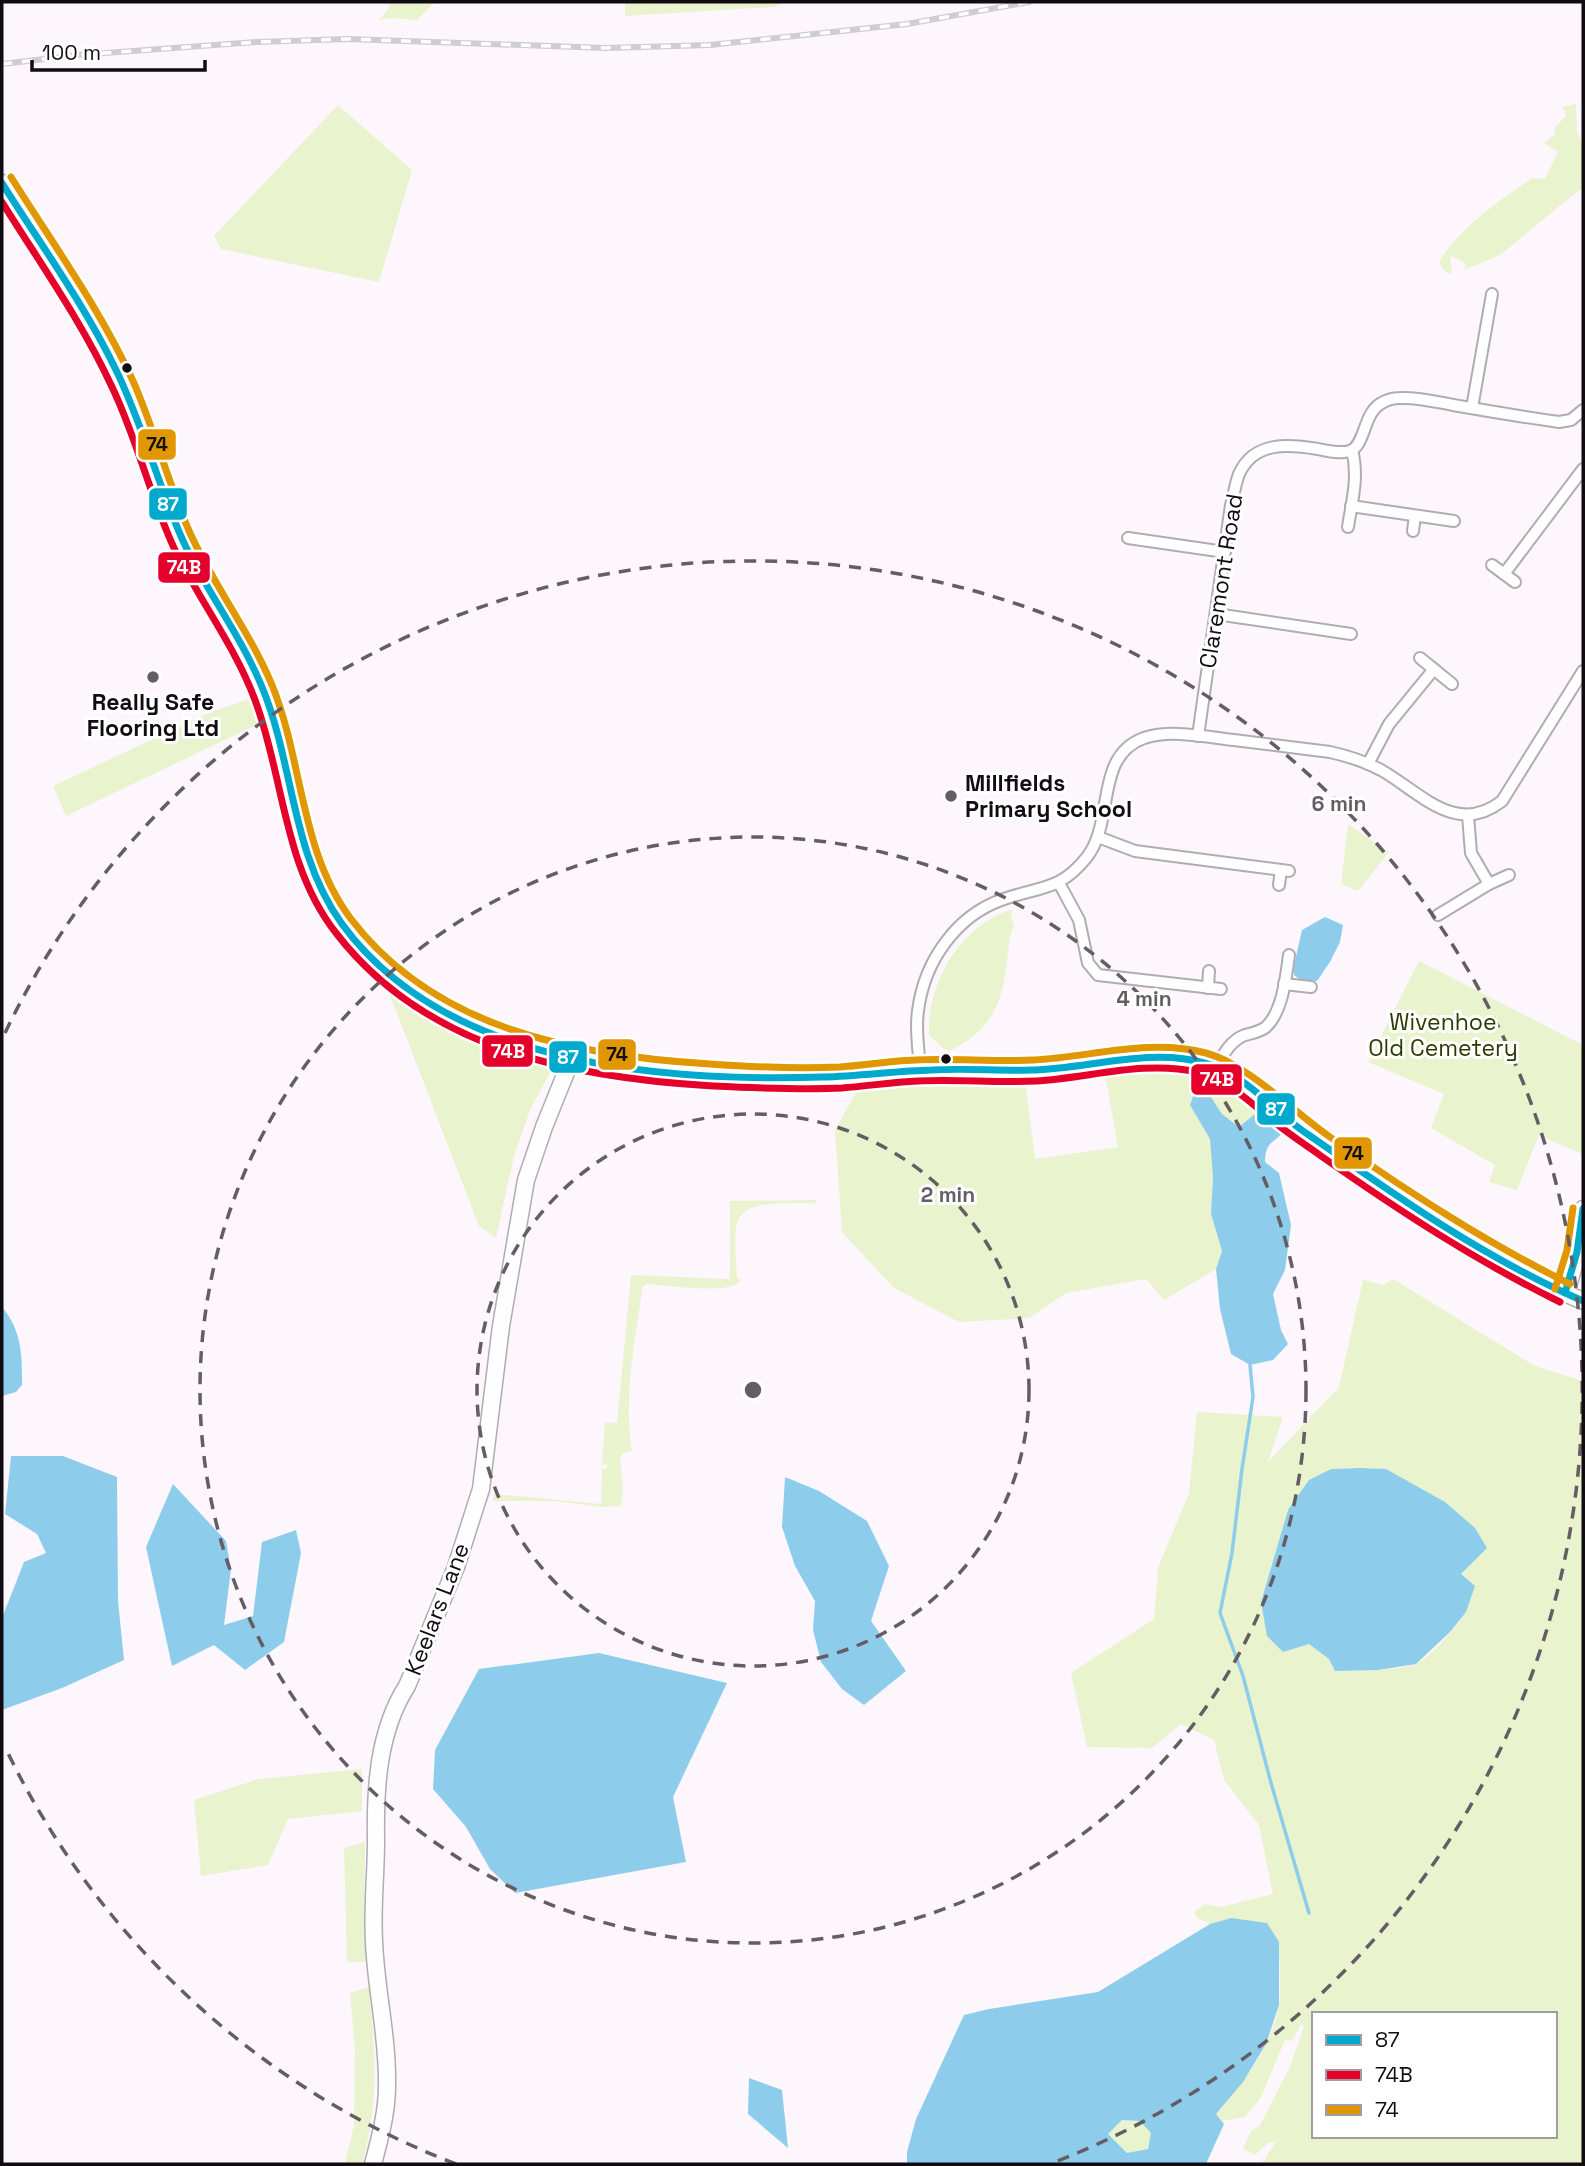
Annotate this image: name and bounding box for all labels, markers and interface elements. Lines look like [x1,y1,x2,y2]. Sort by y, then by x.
scale bar [32,28,205,72]
text: 100 m [42,39,101,66]
unlabelled marker [120,361,134,375]
line badge: 74 [137,428,177,461]
text: 74 [146,432,168,457]
line badge: 87 [148,487,188,521]
text: 87 [157,492,179,517]
street label: Claremont Road [1192,492,1250,670]
line badge: 74B [157,551,211,584]
text: 74B [167,555,201,580]
marker: Really Safe Flooring Ltd [145,669,161,685]
place label: Really Safe Flooring Ltd [87,687,219,743]
place label: Millfields Primary School [965,768,1132,824]
marker: Millfields Primary School [943,788,959,804]
text: 6 min [1312,790,1366,817]
text: 4 min [1116,985,1172,1012]
park label: Wivenhoe Old Cemetery [1368,1007,1518,1063]
line badge: 74B [481,1034,534,1068]
line badge: 74 [597,1038,637,1071]
text: 74B [491,1039,525,1064]
line badge: 87 [548,1040,588,1074]
text: 74 [606,1042,628,1067]
text: 87 [557,1045,579,1070]
unlabelled marker [939,1052,953,1066]
line badge: 74B [1190,1063,1243,1096]
text: 74B [1200,1067,1234,1092]
line badge: 87 [1256,1092,1296,1126]
text: 87 [1265,1097,1287,1122]
line badge: 74 [1333,1136,1373,1170]
text: 74 [1342,1141,1364,1166]
text: 2 min [921,1181,975,1208]
centre of rings [741,1378,765,1402]
street label: Keelars Lane [398,1538,476,1680]
legend [1312,2012,1557,2138]
text: 87 [1375,2026,1400,2053]
text: 74B [1375,2061,1413,2088]
text: 74 [1375,2096,1399,2123]

